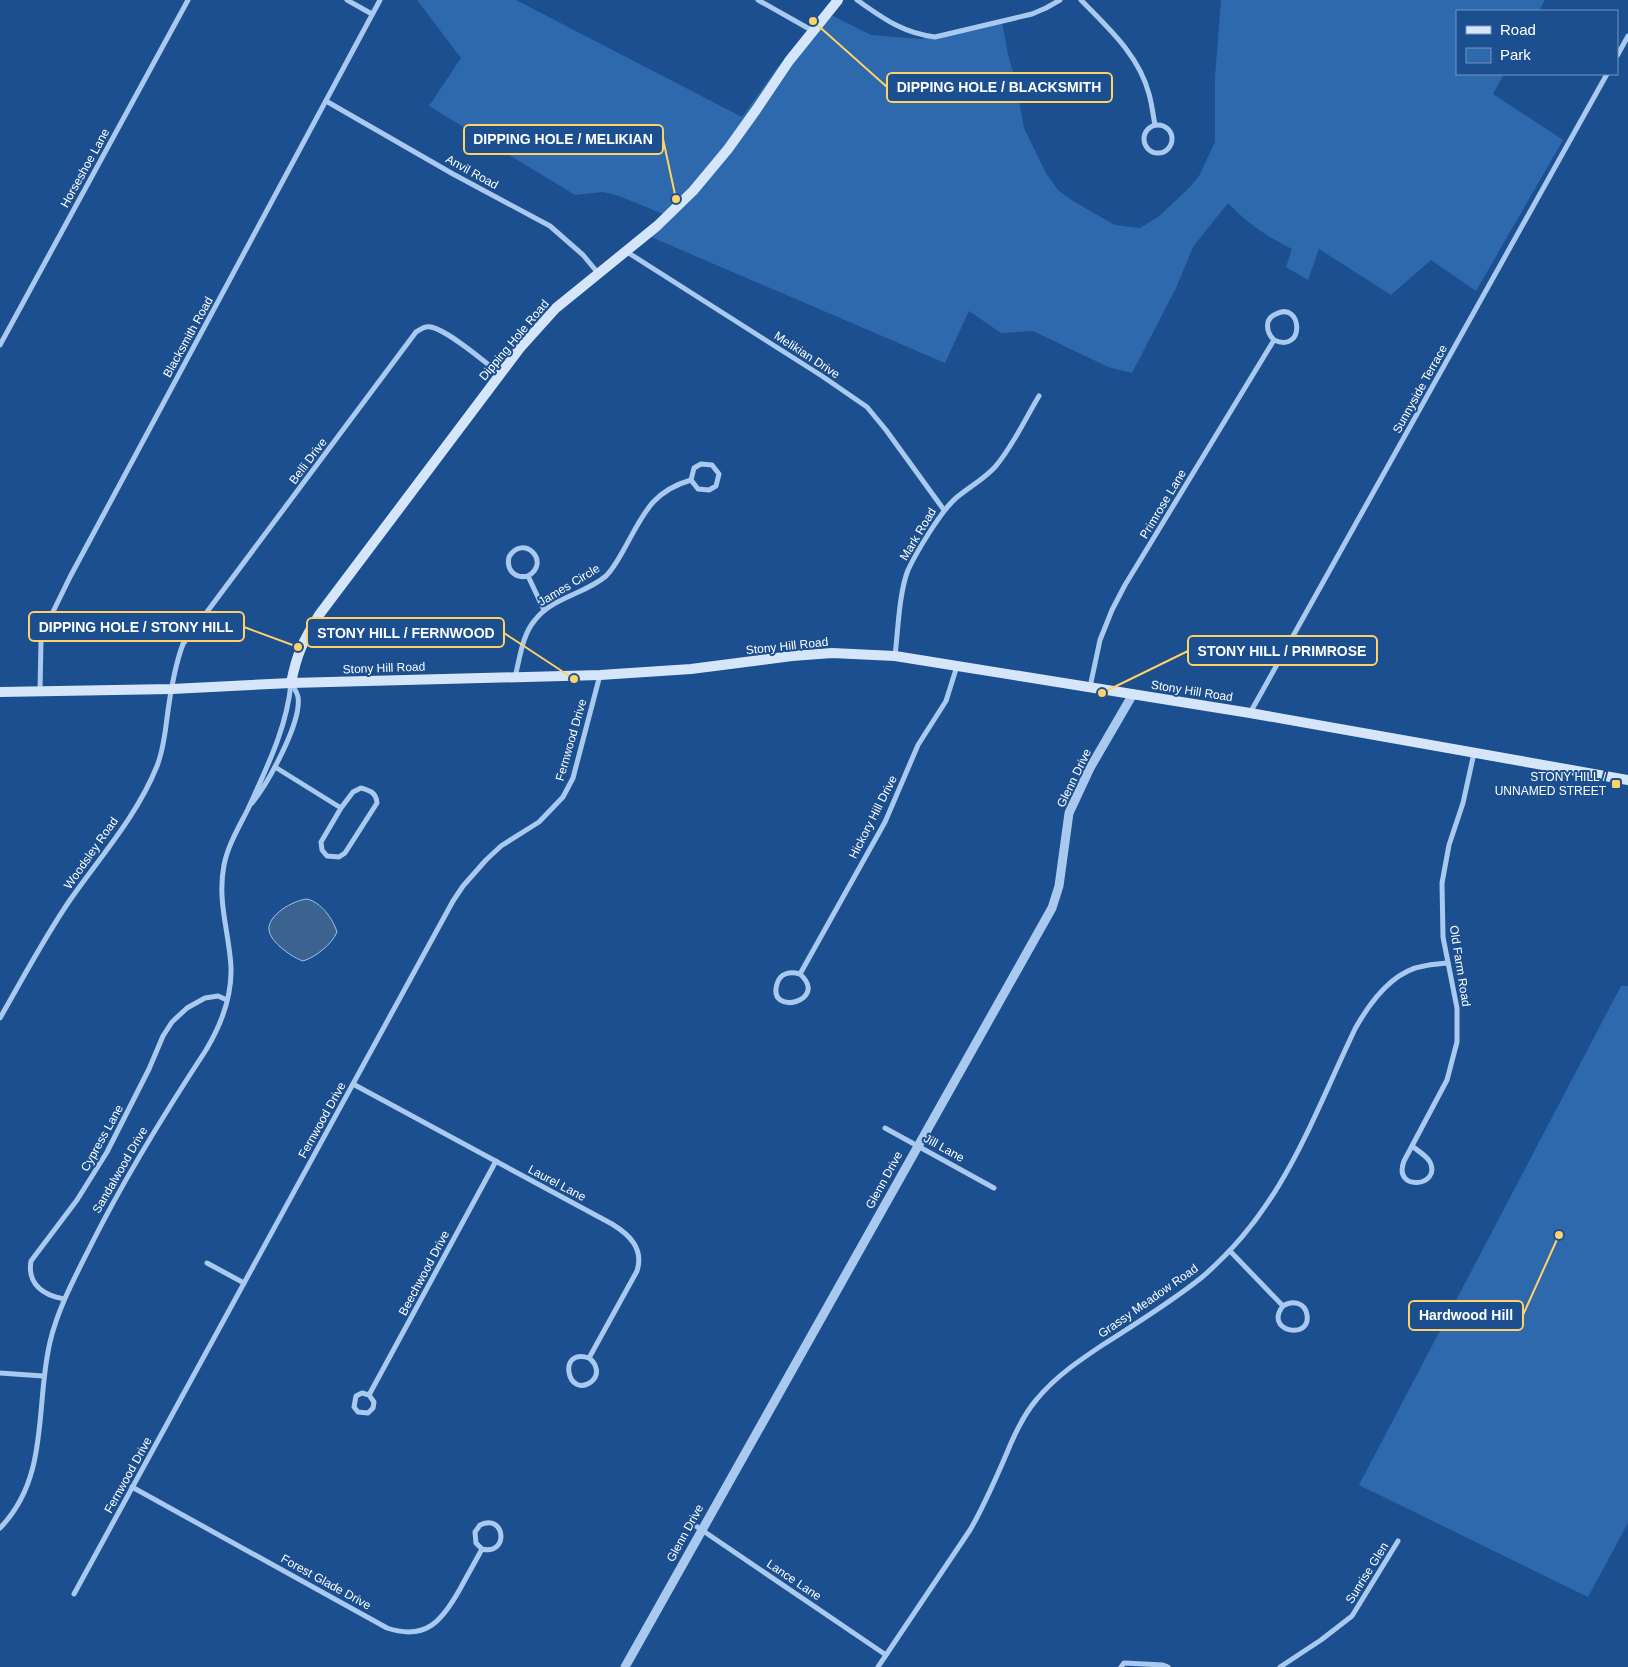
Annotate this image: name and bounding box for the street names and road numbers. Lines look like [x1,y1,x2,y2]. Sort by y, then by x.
street label: Horseshoe Lane [58,126,113,210]
street label: Anvil Road [443,152,501,192]
street label: Blacksmith Road [160,294,216,380]
street label: Dipping Hole Road [476,297,552,383]
street label: Melikian Drive [772,329,843,382]
street label: Sunnyside Terrace [1390,342,1450,436]
street label: Belli Drive [286,435,330,487]
street label: Primrose Lane [1137,467,1189,541]
street label: Mark Road [897,505,939,563]
street label: James Circle [536,561,603,609]
street label: Stony Hill Road [745,635,829,657]
street label: Stony Hill Road [342,660,426,676]
street label: Stony Hill Road [1150,678,1234,704]
street label: Fernwood Drive [553,697,589,783]
street label: Glenn Drive [1054,746,1094,810]
street label: Hickory Hill Drive [846,773,900,861]
street label: Woodsley Road [61,814,121,892]
street label: Old Farm Road [1447,924,1473,1008]
street label: Fernwood Drive [295,1079,349,1160]
street label: Cypress Lane [78,1102,126,1174]
street label: Sandalwood Drive [90,1124,151,1216]
street label: Jill Lane [921,1131,967,1165]
street label: Glenn Drive [863,1149,906,1211]
street label: Laurel Lane [526,1162,589,1204]
street label: Beechwood Drive [396,1228,452,1318]
street label: Grassy Meadow Road [1095,1261,1201,1341]
street label: Fernwood Drive [101,1434,155,1515]
street label: Glenn Drive [664,1502,707,1564]
street label: Sunrise Glen [1343,1540,1391,1606]
street label: Forest Glade Drive [279,1551,374,1613]
street label: Lance Lane [764,1557,824,1604]

